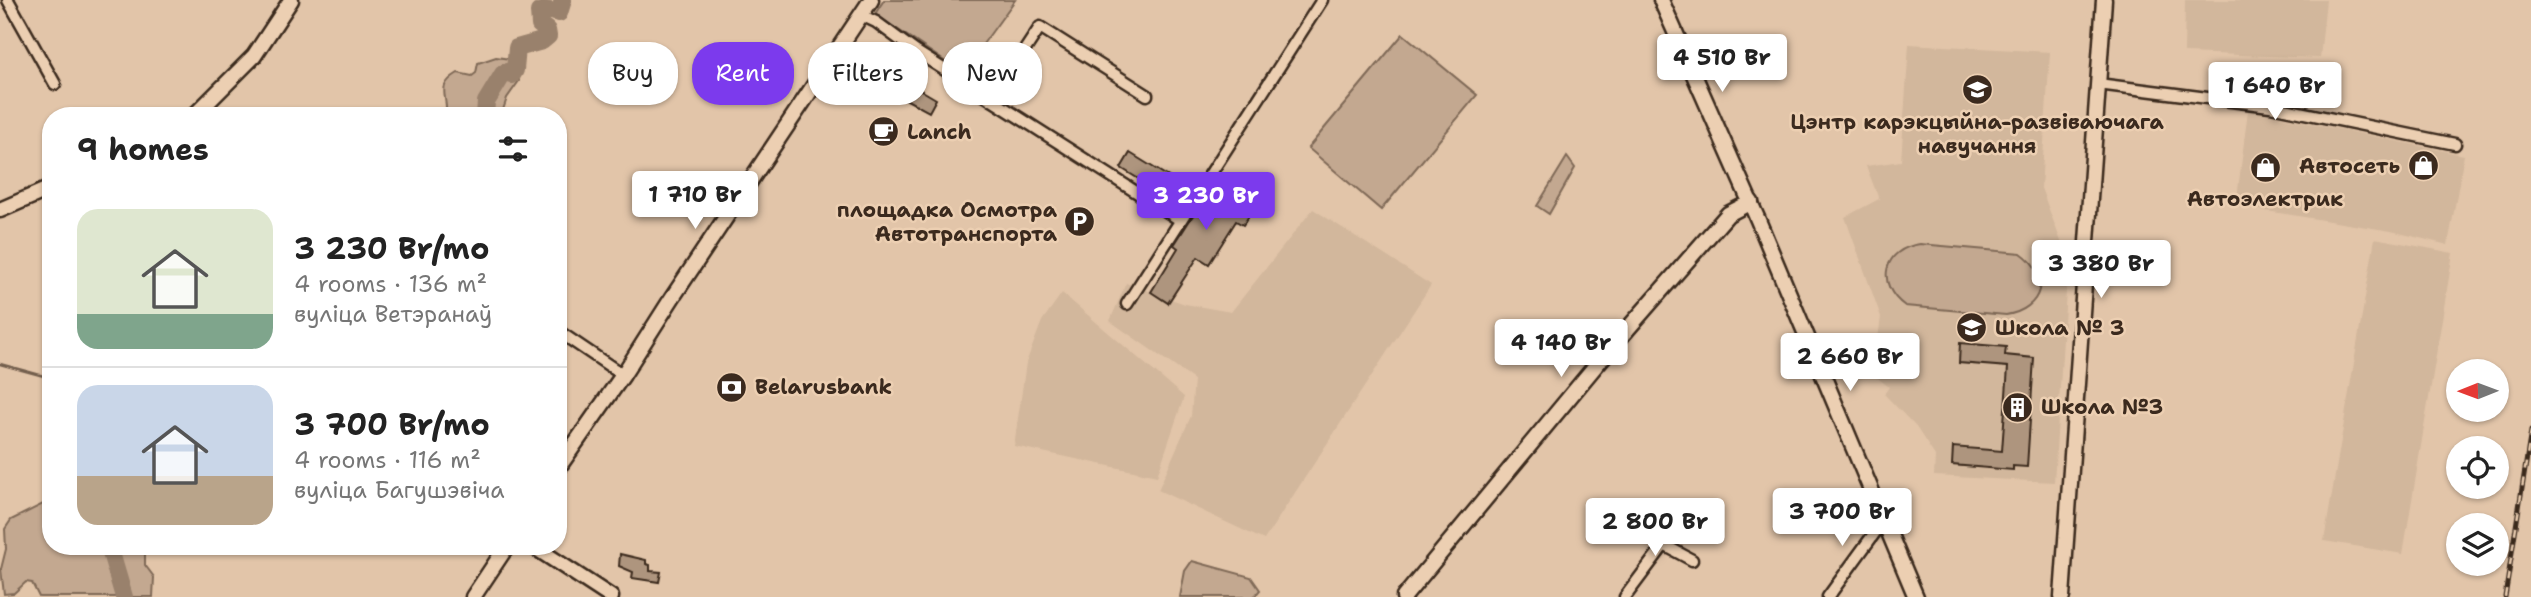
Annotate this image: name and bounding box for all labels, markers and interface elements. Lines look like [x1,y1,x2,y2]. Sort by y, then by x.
pin: 4 510 Br [1650,34,1794,94]
chip: Buy [588,42,678,105]
chip: Rent [692,42,794,105]
chip: Filters [808,42,928,105]
chip: New [942,42,1042,105]
text: 4 510 Br [1673,42,1771,72]
pin: 1 640 Br [2203,62,2347,122]
text: 1 640 Br [2224,70,2326,100]
school or university icon: Цэнтр карэкцыйна-развіваючага навучання [1960,73,1994,107]
place label: Цэнтр карэкцыйна-развіваючага навучання [1790,108,2164,160]
cafe icon: Lanch [867,115,901,149]
place label: Lanch [907,118,972,146]
text: 9 homes [77,129,209,170]
icon: filters [494,130,532,168]
shop icon: Автосеть [2406,149,2440,183]
shop icon: Автоэлектрик [2248,150,2282,184]
place label: Автосеть [2299,152,2400,180]
pin: 1 710 Br [623,172,767,231]
pin: 3 230 Br [1134,173,1278,232]
text: 1 710 Br [648,179,742,209]
text: 3 230 Br [1153,180,1259,210]
place label: Автоэлектрик [2187,185,2343,213]
place label: площадка Осмотра Автотранспорта [837,196,1058,248]
parking icon: площадка Осмотра Автотранспорта [1063,205,1097,239]
text: 3 230 Br/mo [294,228,489,269]
icon: home [133,237,217,321]
pin: 3 380 Br [2029,240,2173,300]
text: 3 380 Br [2048,248,2154,278]
text: 4 rooms · 136 m² [294,269,487,299]
text: вуліца Ветэранаў [294,299,492,329]
school or university icon: Школа № 3 [1955,311,1989,345]
place label: Школа № 3 [1995,314,2124,342]
pin: 4 140 Br [1489,320,1633,379]
text: 4 140 Br [1511,327,1611,357]
pin: 2 660 Br [1778,334,1922,393]
text: 2 660 Br [1797,341,1903,371]
north arrow [2446,359,2510,422]
map controls [2446,359,2509,576]
bank icon: Belarusbank [715,370,749,404]
place label: Belarusbank [755,373,892,401]
building icon: Школа №3 [2001,390,2035,424]
place label: Школа №3 [2041,393,2163,421]
text: 3 700 Br/mo [294,404,490,445]
icon: home [133,413,217,497]
button: locate [2446,436,2509,499]
text: 4 rooms · 116 m² [294,445,481,475]
text: вуліца Багушэвіча [294,475,505,505]
pin: 3 700 Br [1770,489,1914,548]
text: 3 700 Br [1789,496,1895,526]
pin: 2 800 Br [1583,498,1727,558]
text: 2 800 Br [1602,506,1708,536]
button: layers [2446,513,2509,576]

